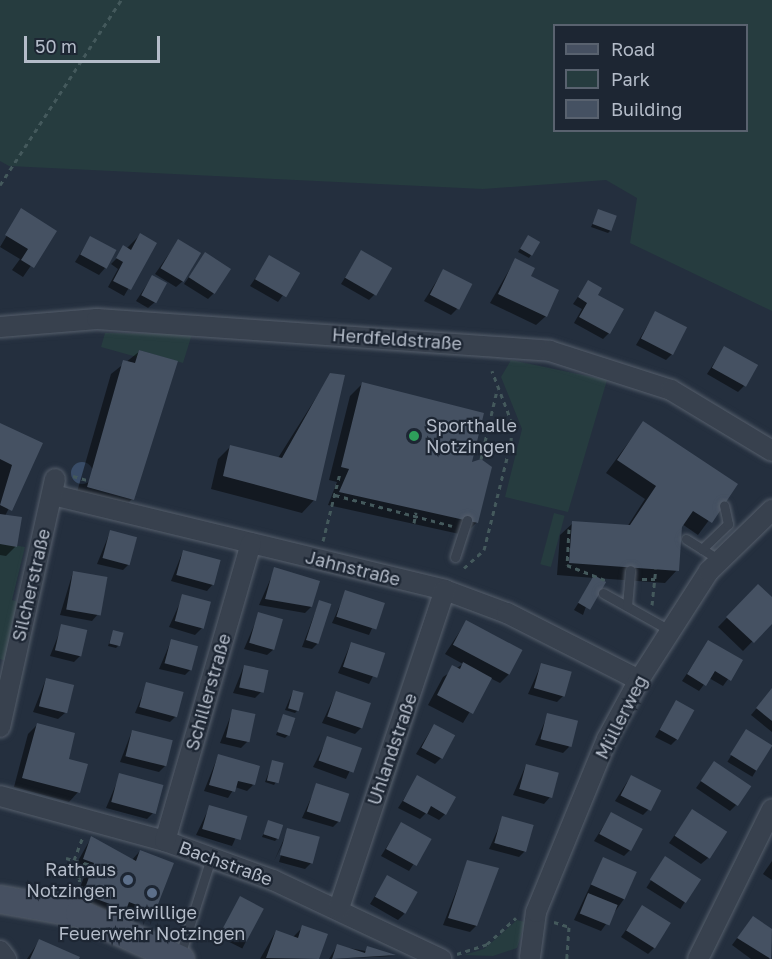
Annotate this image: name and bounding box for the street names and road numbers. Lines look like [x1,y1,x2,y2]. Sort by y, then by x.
street label: Herdfeldstraße [331,324,463,354]
street label: Silcherstraße [8,527,54,643]
street label: Jahnstraße [303,546,403,590]
street label: Schillerstraße [181,631,235,753]
street label: Müllerweg [591,671,651,763]
street label: Uhlandstraße [363,690,421,808]
street label: Bachstraße [176,836,276,890]

